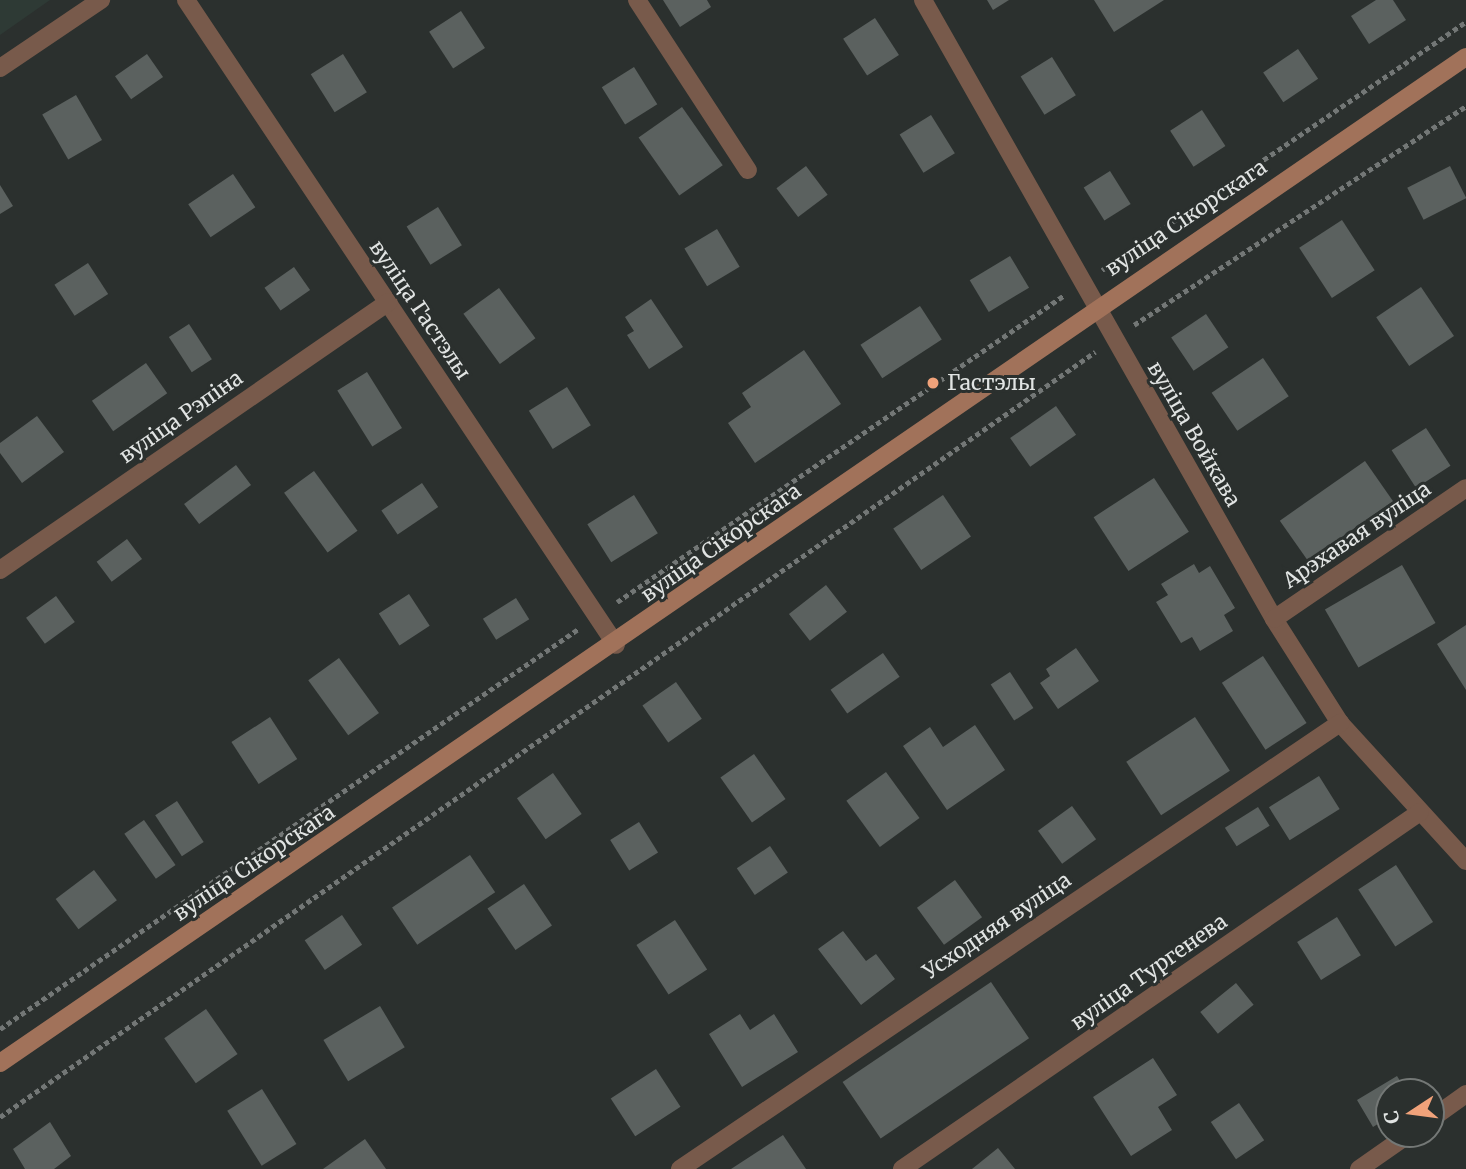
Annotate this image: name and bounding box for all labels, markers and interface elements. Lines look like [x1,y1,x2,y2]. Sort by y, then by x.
street label: вуліца Сікорскага [1100,155,1272,281]
street label: вуліца Гастэлы [364,236,476,384]
street label: вуліца Войкава [1142,357,1246,511]
street label: вуліца Рэпіна [115,365,247,469]
place label: Гастэлы [947,370,1036,396]
marker: Гастэлы [925,375,941,391]
street label: Арэхавая вуліца [1278,476,1436,594]
street label: вуліца Сікорскага [636,478,806,608]
street label: вуліца Сікорскага [168,800,340,926]
street label: Усходняя вуліца [918,867,1076,985]
street label: вуліца Тургенева [1066,909,1232,1035]
north arrow [1375,1078,1445,1148]
text: С [1378,1108,1405,1126]

